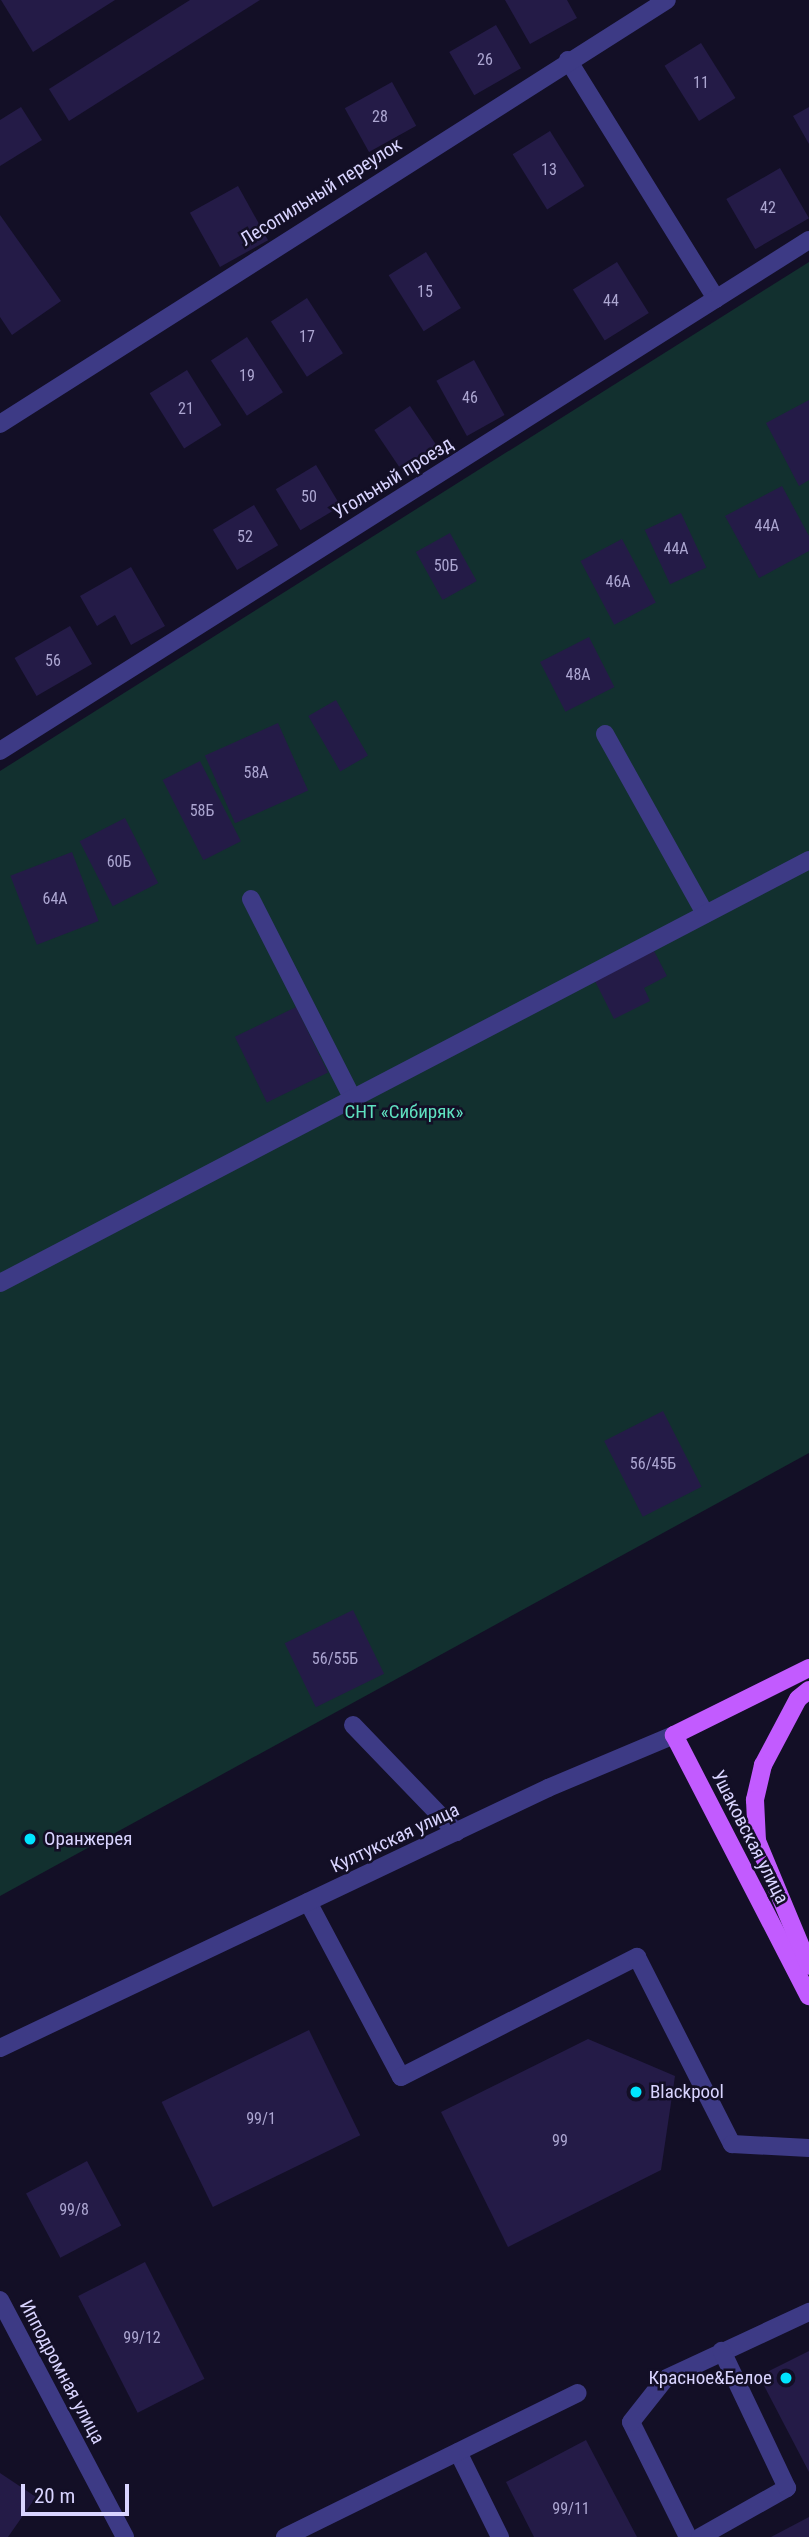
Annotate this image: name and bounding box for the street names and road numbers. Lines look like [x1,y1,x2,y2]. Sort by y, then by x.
street label: Лесопильный переулок [236,133,406,251]
street label: Угольный проезд [329,432,457,524]
street label: Ушаковская улица [707,1767,793,1907]
street label: Култукская улица [327,1798,463,1878]
street label: Ипподромная улица [14,2296,110,2448]

